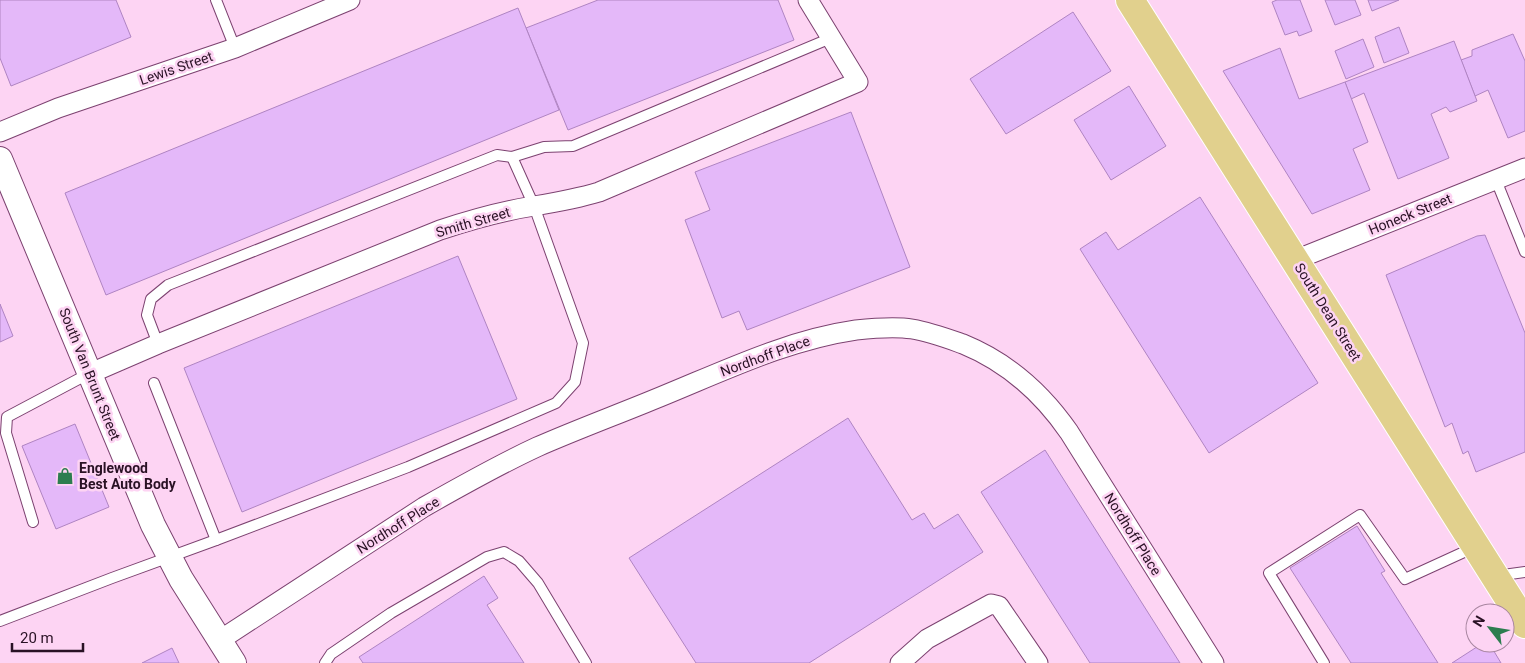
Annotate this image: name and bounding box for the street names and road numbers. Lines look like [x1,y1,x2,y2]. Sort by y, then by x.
street label: Lewis Street [137,48,215,88]
street label: Honeck Street [1366,190,1454,238]
street label: Smith Street [434,204,512,240]
street label: South Dean Street [1291,260,1365,364]
street label: South Van Brunt Street [56,306,124,443]
street label: Nordhoff Place [718,332,812,380]
street label: Nordhoff Place [1101,490,1165,578]
street label: Nordhoff Place [354,493,442,557]

